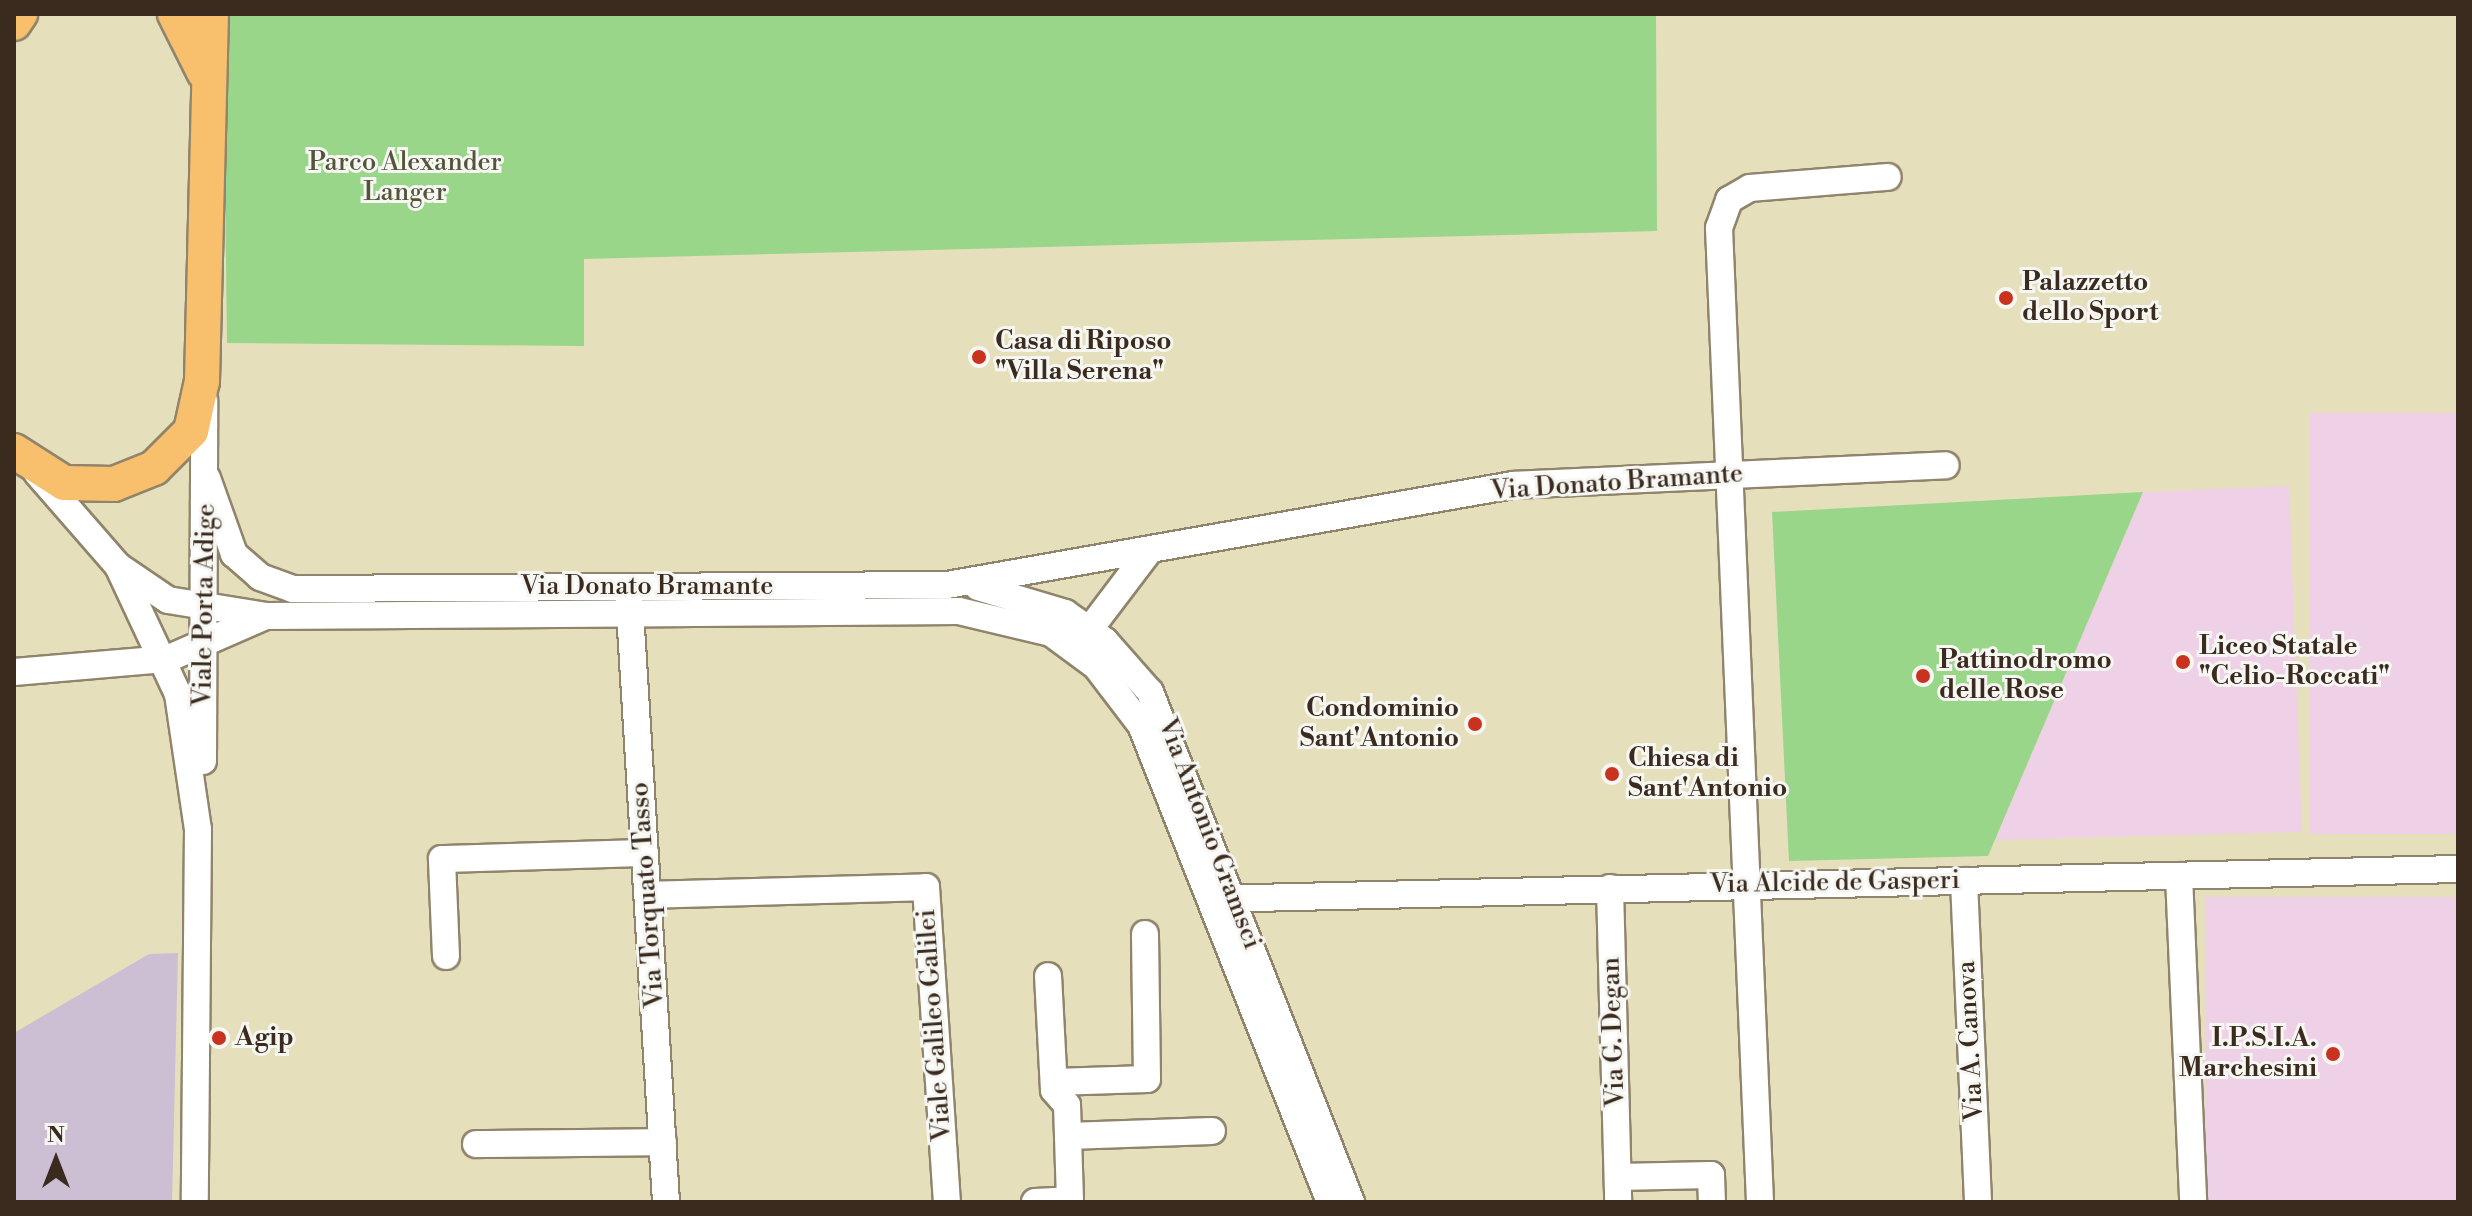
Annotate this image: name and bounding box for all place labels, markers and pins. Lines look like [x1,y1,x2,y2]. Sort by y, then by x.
place label: Palazzetto dello Sport [2022,267,2159,328]
marker: Palazzetto dello Sport [1997,289,2015,307]
place label: Casa di Riposo "Villa Serena" [995,326,1172,388]
marker: Casa di Riposo "Villa Serena" [970,348,988,366]
place label: Liceo Statale "Celio-Roccati" [2199,631,2390,692]
place label: Pattinodromo delle Rose [1939,645,2112,706]
marker: Liceo Statale "Celio-Roccati" [2174,653,2192,671]
marker: Pattinodromo delle Rose [1914,667,1932,685]
place label: Condominio Sant'Antonio [1300,693,1459,754]
marker: Condominio Sant'Antonio [1466,715,1484,733]
place label: Chiesa di Sant'Antonio [1628,743,1787,804]
marker: Chiesa di Sant'Antonio [1603,765,1621,783]
place label: Agip [235,1022,294,1054]
place label: I.P.S.I.A. Marchesini [2179,1023,2317,1084]
marker: Agip [210,1029,228,1047]
marker: I.P.S.I.A. Marchesini [2324,1045,2342,1063]

